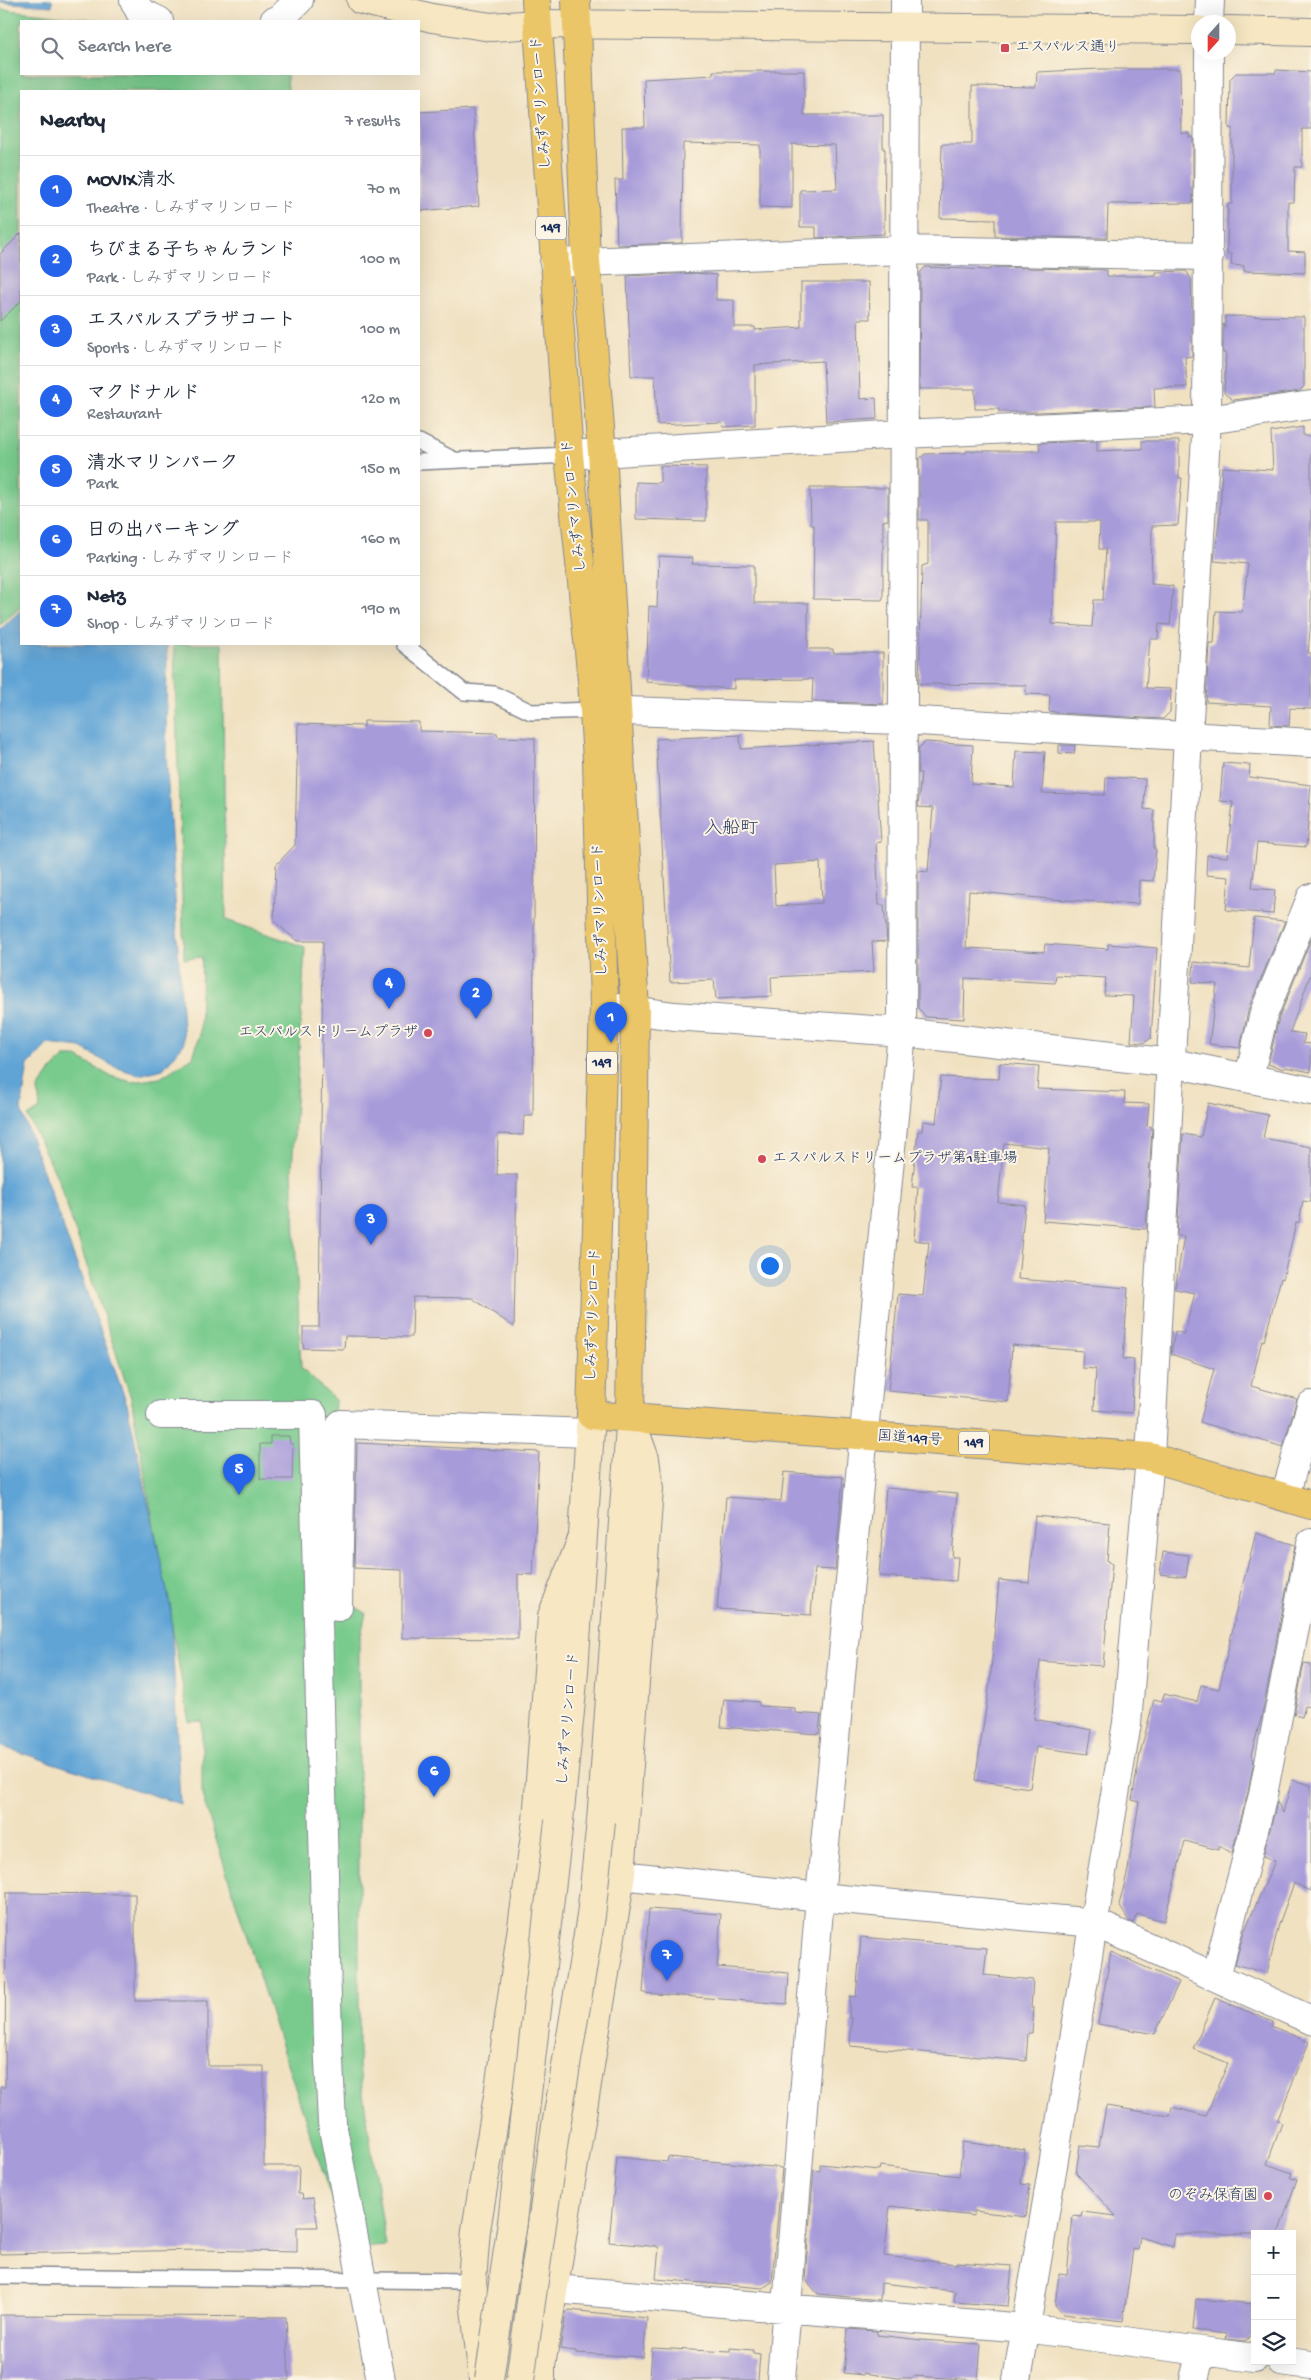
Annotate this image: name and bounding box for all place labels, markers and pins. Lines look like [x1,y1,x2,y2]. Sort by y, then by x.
place label: エスパルス通り [1015,39,1120,57]
marker: エスパルス通り [999,42,1011,54]
pin: 4 [373,968,405,1009]
pin: 2 [460,978,492,1019]
pin: 1 [595,1002,627,1043]
place label: エスパルスドリームプラザ [238,1024,418,1042]
marker: エスパルスドリームプラザ [422,1027,434,1039]
place label: エスパルスドリームプラザ第1駐車場 [772,1149,1018,1168]
marker: エスパルスドリームプラザ第1駐車場 [756,1153,768,1165]
pin: 3 [355,1204,387,1245]
pin: 5 [223,1454,255,1495]
pin: 6 [418,1756,450,1797]
pin: 7 [651,1940,683,1981]
place label: のぞみ保育園 [1168,2186,1258,2205]
marker: のぞみ保育園 [1262,2190,1274,2202]

